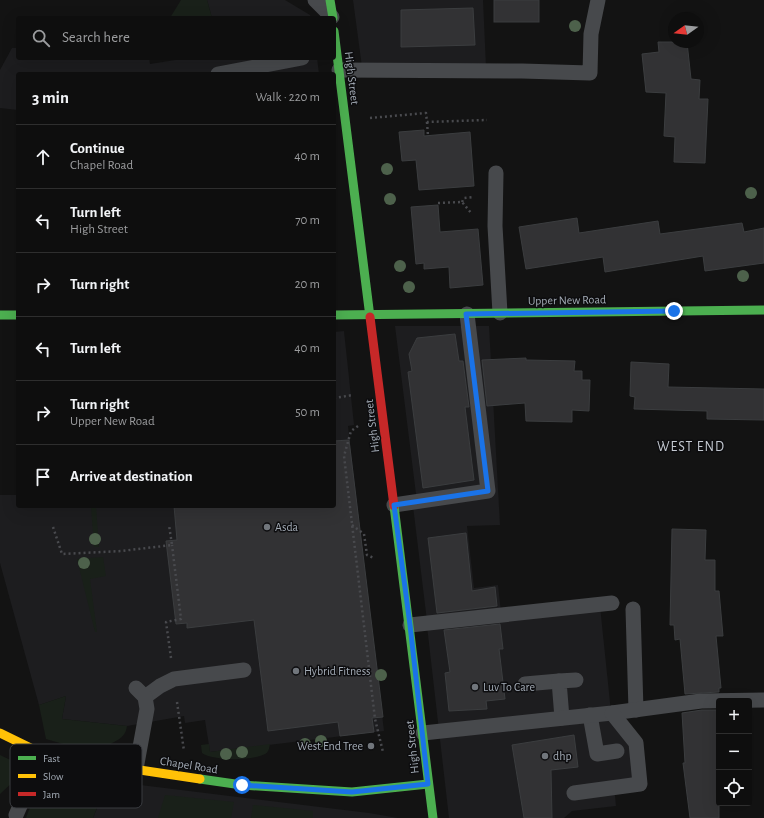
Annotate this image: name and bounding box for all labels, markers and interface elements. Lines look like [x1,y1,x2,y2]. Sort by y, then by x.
north arrow [668,12,704,48]
search box [16,16,336,60]
icon: search [30,27,52,49]
text: Search here [62,30,130,45]
street label: High Street [343,51,361,105]
text: 3 min [32,89,69,106]
text: Walk · 220 m [255,91,320,104]
text: Continue [70,141,125,156]
icon: ahead [32,146,54,168]
text: 40 m [294,150,320,163]
text: Chapel Road [70,159,133,172]
text: Turn left [70,205,121,220]
icon: left [32,210,54,232]
text: 70 m [295,214,320,227]
text: High Street [70,223,128,236]
icon: right [32,274,54,296]
text: Turn right [70,277,129,292]
text: 20 m [295,278,320,291]
street label: Upper New Road [528,293,606,307]
route end [665,302,683,320]
icon: left [32,338,54,360]
text: Turn left [70,341,121,356]
text: 40 m [294,342,320,355]
text: Turn right [70,397,129,412]
street label: High Street [363,399,381,453]
icon: right [32,402,54,424]
text: 50 m [295,406,320,419]
text: Upper New Road [70,415,155,428]
district label: WEST END [657,440,725,454]
icon: arrive [32,466,54,488]
text: Arrive at destination [70,469,193,484]
place label: Asda [275,521,299,533]
marker: Asda [262,522,272,532]
place label: Hybrid Fitness [304,665,371,678]
marker: Hybrid Fitness [291,666,301,676]
place label: Luv To Care [483,681,535,693]
marker: Luv To Care [470,682,480,692]
map controls [716,698,752,806]
button: + [716,698,752,734]
street label: High Street [403,720,421,774]
button: − [716,734,752,770]
place label: West End Tree [297,740,363,752]
marker: West End Tree [366,741,376,751]
legend [10,744,142,808]
place label: dhp [553,750,572,762]
marker: dhp [540,751,550,761]
text: Fast [43,753,61,764]
street label: Chapel Road [159,754,219,776]
button: locate [716,770,752,806]
text: Slow [43,771,64,782]
route start [233,776,251,794]
text: Jam [43,789,60,800]

